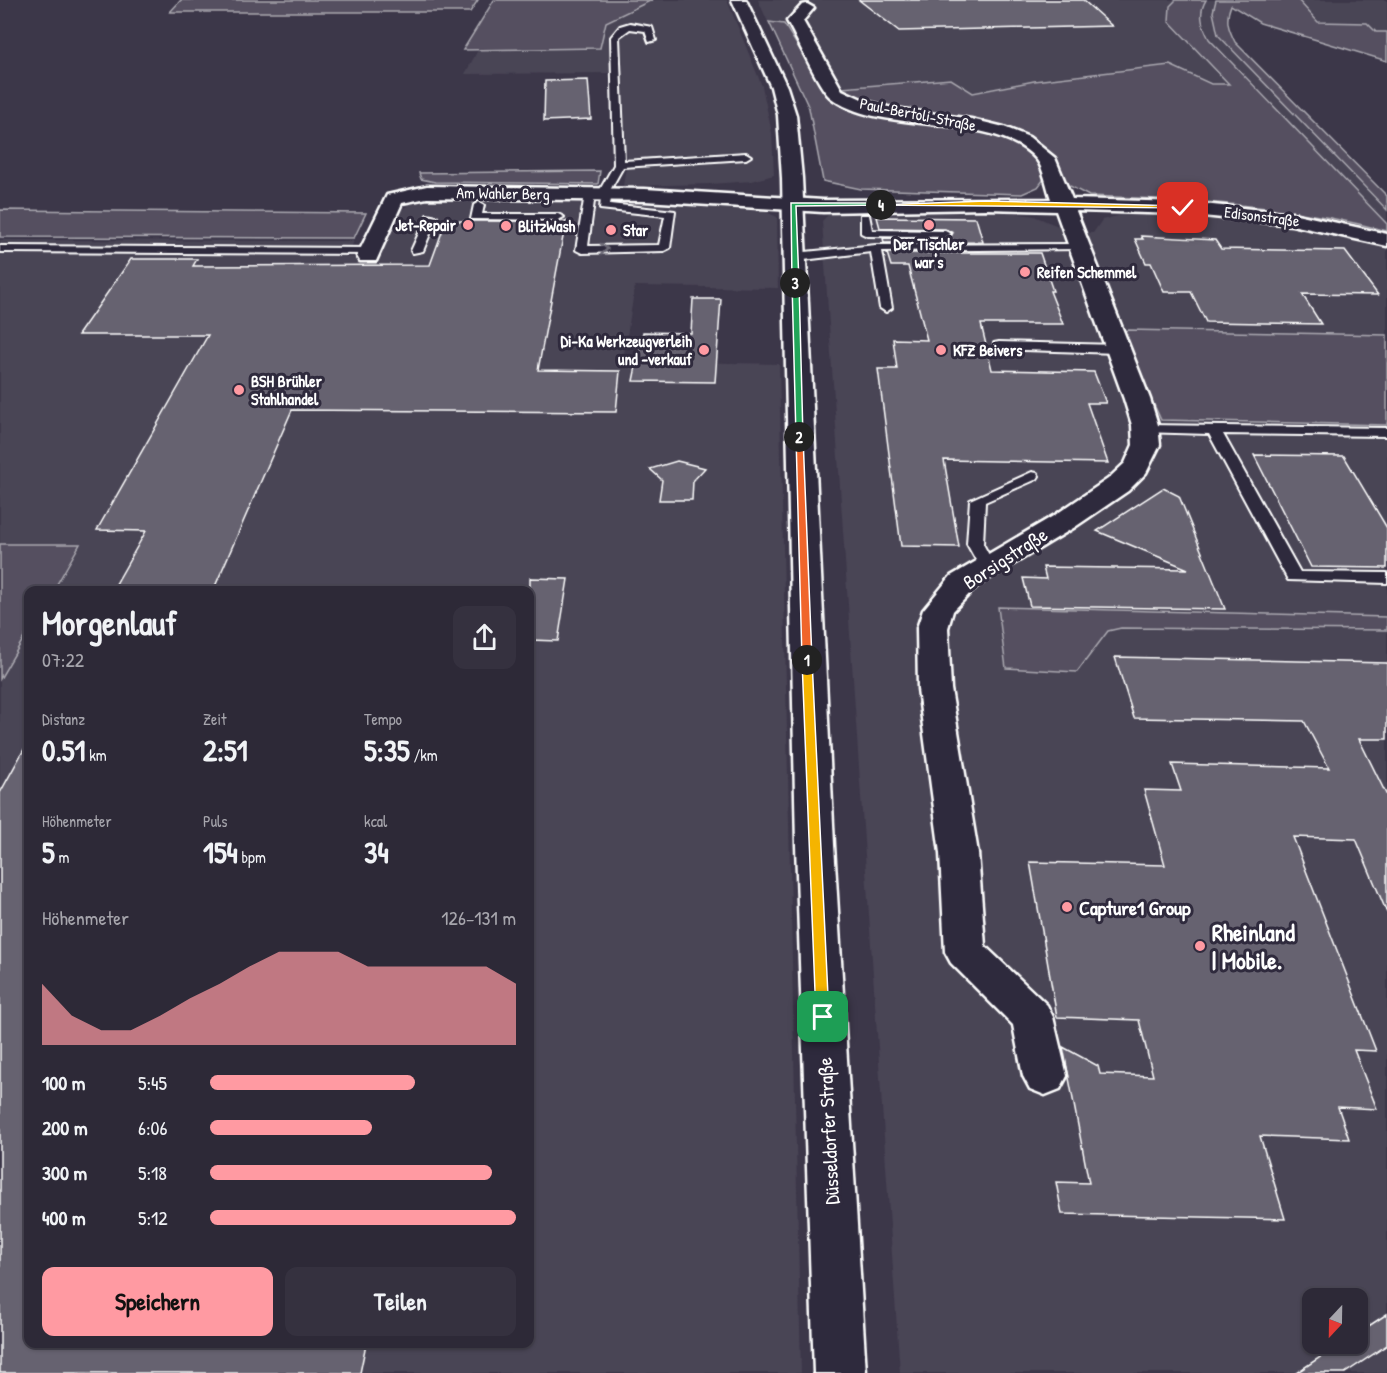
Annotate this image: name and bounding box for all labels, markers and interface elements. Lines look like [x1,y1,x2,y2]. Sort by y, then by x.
street label: Paul-Bertoli-Straße [858,92,979,136]
street label: Am Wahler Berg [456,181,550,205]
pin [1157,182,1208,233]
pin: 4 [866,190,896,220]
icon: check [1166,191,1199,224]
text: 4 [878,194,884,216]
street label: Edisonstraße [1223,200,1302,232]
place label: Jet-Repair [395,214,457,237]
place label: BlitzWash [518,215,576,237]
marker: Jet-Repair [461,218,475,232]
marker: Der Tischler war's [922,218,936,232]
marker: BlitzWash [499,219,513,233]
place label: Star [623,219,649,241]
marker: Star [604,223,618,237]
place label: Der Tischler war's [894,233,965,273]
one-way arrow [600,243,609,256]
place label: Reifen Schemmel [1037,261,1137,283]
marker: Reifen Schemmel [1018,265,1032,279]
pin: 3 [780,268,810,298]
text: 3 [791,272,799,294]
place label: Di-Ka Werkzeugverleih und -verkauf [560,330,692,370]
place label: KFZ Beivers [953,339,1023,361]
marker: Di-Ka Werkzeugverleih und -verkauf [697,343,711,357]
marker: KFZ Beivers [934,343,948,357]
place label: BSH Brühler Stahlhandel [251,370,323,410]
marker: BSH Brühler Stahlhandel [232,383,246,397]
pin: 2 [784,422,814,452]
text: 2 [795,426,803,448]
street label: Borsigstraße [958,521,1052,595]
text: Morgenlauf [42,601,177,645]
button: share [453,606,516,669]
pin: 1 [792,645,822,675]
text: 07:22 [42,646,84,673]
text: 1 [804,649,810,671]
text: Distanz [42,708,85,730]
text: Zeit [203,708,227,730]
text: Tempo [364,708,402,730]
text: 0.51 [42,730,85,770]
text: 2:51 [203,730,248,770]
text: 5:35 [364,730,410,770]
text: km [85,744,107,766]
text: /km [410,744,438,766]
text: Höhenmeter [42,810,112,832]
text: Puls [203,810,228,832]
text: kcal [364,810,387,832]
text: 5 [42,832,55,872]
text: 154 [203,832,238,872]
text: 34 [364,832,389,872]
text: m [55,846,69,868]
text: bpm [238,846,266,868]
place label: Capture1 Group [1079,894,1191,922]
marker: Capture1 Group [1060,900,1074,914]
text: Höhenmeter [42,904,129,931]
text: 126–131 m [441,904,516,931]
place label: Rheinland | Mobile. [1212,916,1295,976]
marker: Rheinland | Mobile. [1193,939,1207,953]
pin [797,991,848,1042]
icon: arrive [806,1000,839,1033]
street label: Düsseldorfer Straße [811,1057,845,1205]
text: 100 m [42,1069,85,1096]
text: 5:45 [138,1069,167,1096]
text: 200 m [42,1114,87,1141]
text: 6:06 [138,1114,168,1141]
text: 300 m [42,1159,87,1186]
text: 5:18 [138,1159,167,1186]
text: 400 m [42,1204,86,1231]
text: 5:12 [138,1204,168,1231]
button: Speichern [42,1267,273,1336]
button: Teilen [285,1267,516,1336]
north arrow [1302,1288,1368,1354]
map controls [1302,1288,1368,1354]

